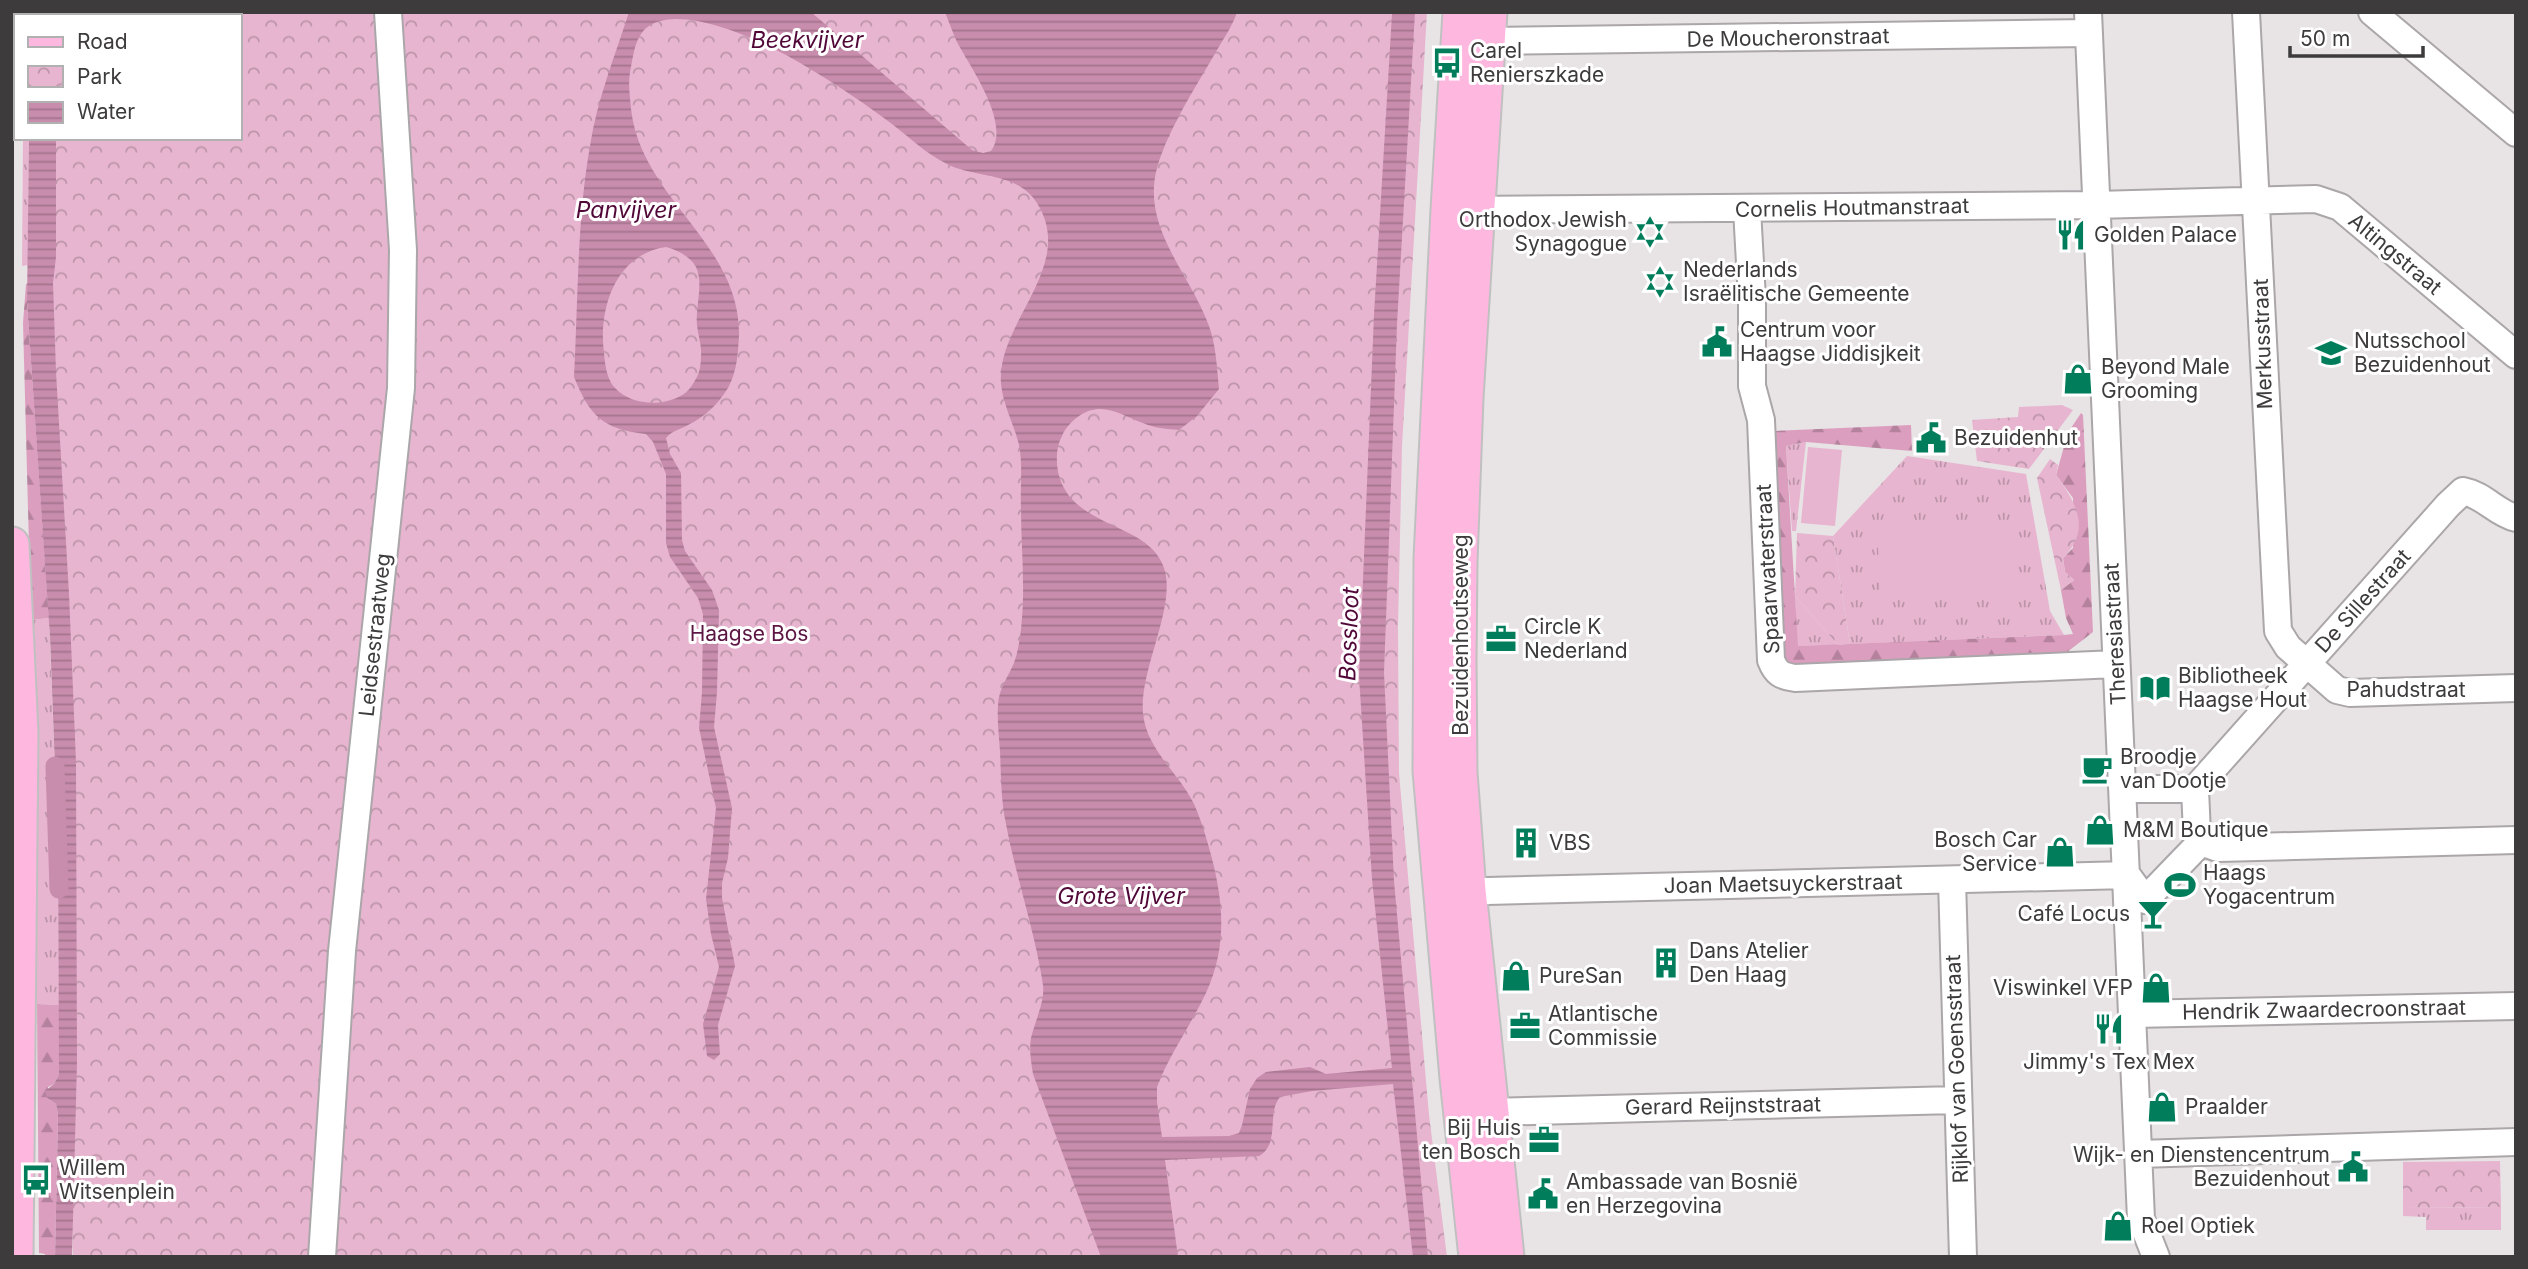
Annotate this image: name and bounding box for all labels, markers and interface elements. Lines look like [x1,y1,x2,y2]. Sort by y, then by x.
legend [14,14,242,140]
scale bar [2290,14,2423,58]
street label: De Moucheronstraat [1686,23,1890,52]
water label: Beekvijver [751,26,865,54]
text: 50 m [2300,26,2350,51]
text: Road [77,29,128,54]
place label: Carel Renierszkade [1470,38,1604,87]
bus stop icon: Carel Renierszkade [1430,46,1464,80]
text: Park [77,64,122,89]
text: Water [77,99,135,124]
street label: Cornelis Houtmanstraat [1735,193,1970,222]
water label: Panvijver [576,196,678,224]
place label: Orthodox Jewish Synagogue [1459,207,1627,256]
street label: Altingstraat [2344,208,2447,300]
synagogue icon: Orthodox Jewish Synagogue [1633,215,1667,249]
restaurant icon: Golden Palace [2054,218,2088,252]
place label: Golden Palace [2094,222,2237,247]
place label: Nederlands Israëlitische Gemeente [1683,257,1910,306]
synagogue icon: Nederlands Israëlitische Gemeente [1643,265,1677,299]
street label: Merkusstraat [2248,278,2277,410]
place label: Centrum voor Haagse Jiddisjkeit [1740,317,1921,366]
public building icon: Centrum voor Haagse Jiddisjkeit [1700,325,1734,359]
place label: Nutsschool Bezuidenhout [2354,328,2491,377]
school or university icon: Nutsschool Bezuidenhout [2314,336,2348,370]
place label: Beyond Male Grooming [2101,354,2230,403]
shop icon: Beyond Male Grooming [2061,362,2095,396]
public building icon: Bezuidenhut [1914,421,1948,455]
place label: Bezuidenhut [1954,425,2078,450]
street label: Spaarwaterstraat [1751,483,1784,655]
street label: Bezuidenhoutseweg [1448,534,1473,736]
street label: De Sillestraat [2310,544,2416,658]
street label: Leidsestraatweg [354,552,396,718]
street label: Theresiastraat [2098,562,2131,706]
water label: Bossloot [1333,586,1365,681]
place label: Circle K Nederland [1524,614,1628,663]
park label: Haagse Bos [690,621,808,646]
office icon: Circle K Nederland [1484,622,1518,656]
place label: Bibliotheek Haagse Hout [2178,663,2307,712]
library icon: Bibliotheek Haagse Hout [2138,671,2172,705]
street label: Pahudstraat [2346,677,2466,702]
place label: Broodje van Dootje [2120,744,2227,793]
cafe icon: Broodje van Dootje [2080,752,2114,786]
shop icon: M&M Boutique [2083,813,2117,847]
place label: M&M Boutique [2123,817,2269,842]
building icon: VBS [1509,826,1543,860]
place label: Bosch Car Service [1934,827,2037,876]
place label: VBS [1549,830,1591,855]
shop icon: Bosch Car Service [2043,835,2077,869]
place label: Haags Yogacentrum [2203,860,2335,909]
sports icon: Haags Yogacentrum [2163,868,2197,902]
street label: Joan Maetsuyckerstraat [1663,869,1903,898]
water label: Grote Vijver [1057,882,1186,910]
bar icon: Café Locus [2136,897,2170,931]
place label: Café Locus [2018,901,2130,926]
place label: Dans Atelier Den Haag [1689,938,1809,987]
building icon: Dans Atelier Den Haag [1649,946,1683,980]
street label: Rijklof van Goensstraat [1940,954,1973,1184]
shop icon: PureSan [1499,959,1533,993]
place label: PureSan [1539,963,1622,988]
shop icon: Viswinkel VFP [2139,971,2173,1005]
place label: Viswinkel VFP [1993,975,2133,1000]
street label: Hendrik Zwaardecroonstraat [2182,995,2466,1024]
place label: Atlantische Commissie [1548,1001,1658,1050]
office icon: Atlantische Commissie [1508,1009,1542,1043]
restaurant icon: Jimmy's Tex Mex [2092,1012,2126,1046]
place label: Jimmy's Tex Mex [2023,1049,2195,1074]
shop icon: Praalder [2145,1090,2179,1124]
street label: Gerard Reijnststraat [1625,1091,1821,1120]
place label: Praalder [2185,1094,2268,1119]
place label: Bij Huis ten Bosch [1422,1115,1521,1164]
office icon: Bij Huis ten Bosch [1527,1123,1561,1157]
place label: Wijk- en Dienstencentrum Bezuidenhout [2073,1142,2330,1191]
public building icon: Wijk- en Dienstencentrum Bezuidenhout [2336,1150,2370,1184]
place label: Willem Witsenplein [59,1155,175,1204]
bus stop icon: Willem Witsenplein [19,1163,53,1197]
place label: Ambassade van Bosnië en Herzegovina [1566,1169,1798,1218]
public building icon: Ambassade van Bosnië en Herzegovina [1526,1177,1560,1211]
shop icon: Roel Optiek [2101,1209,2135,1243]
place label: Roel Optiek [2141,1213,2255,1238]

